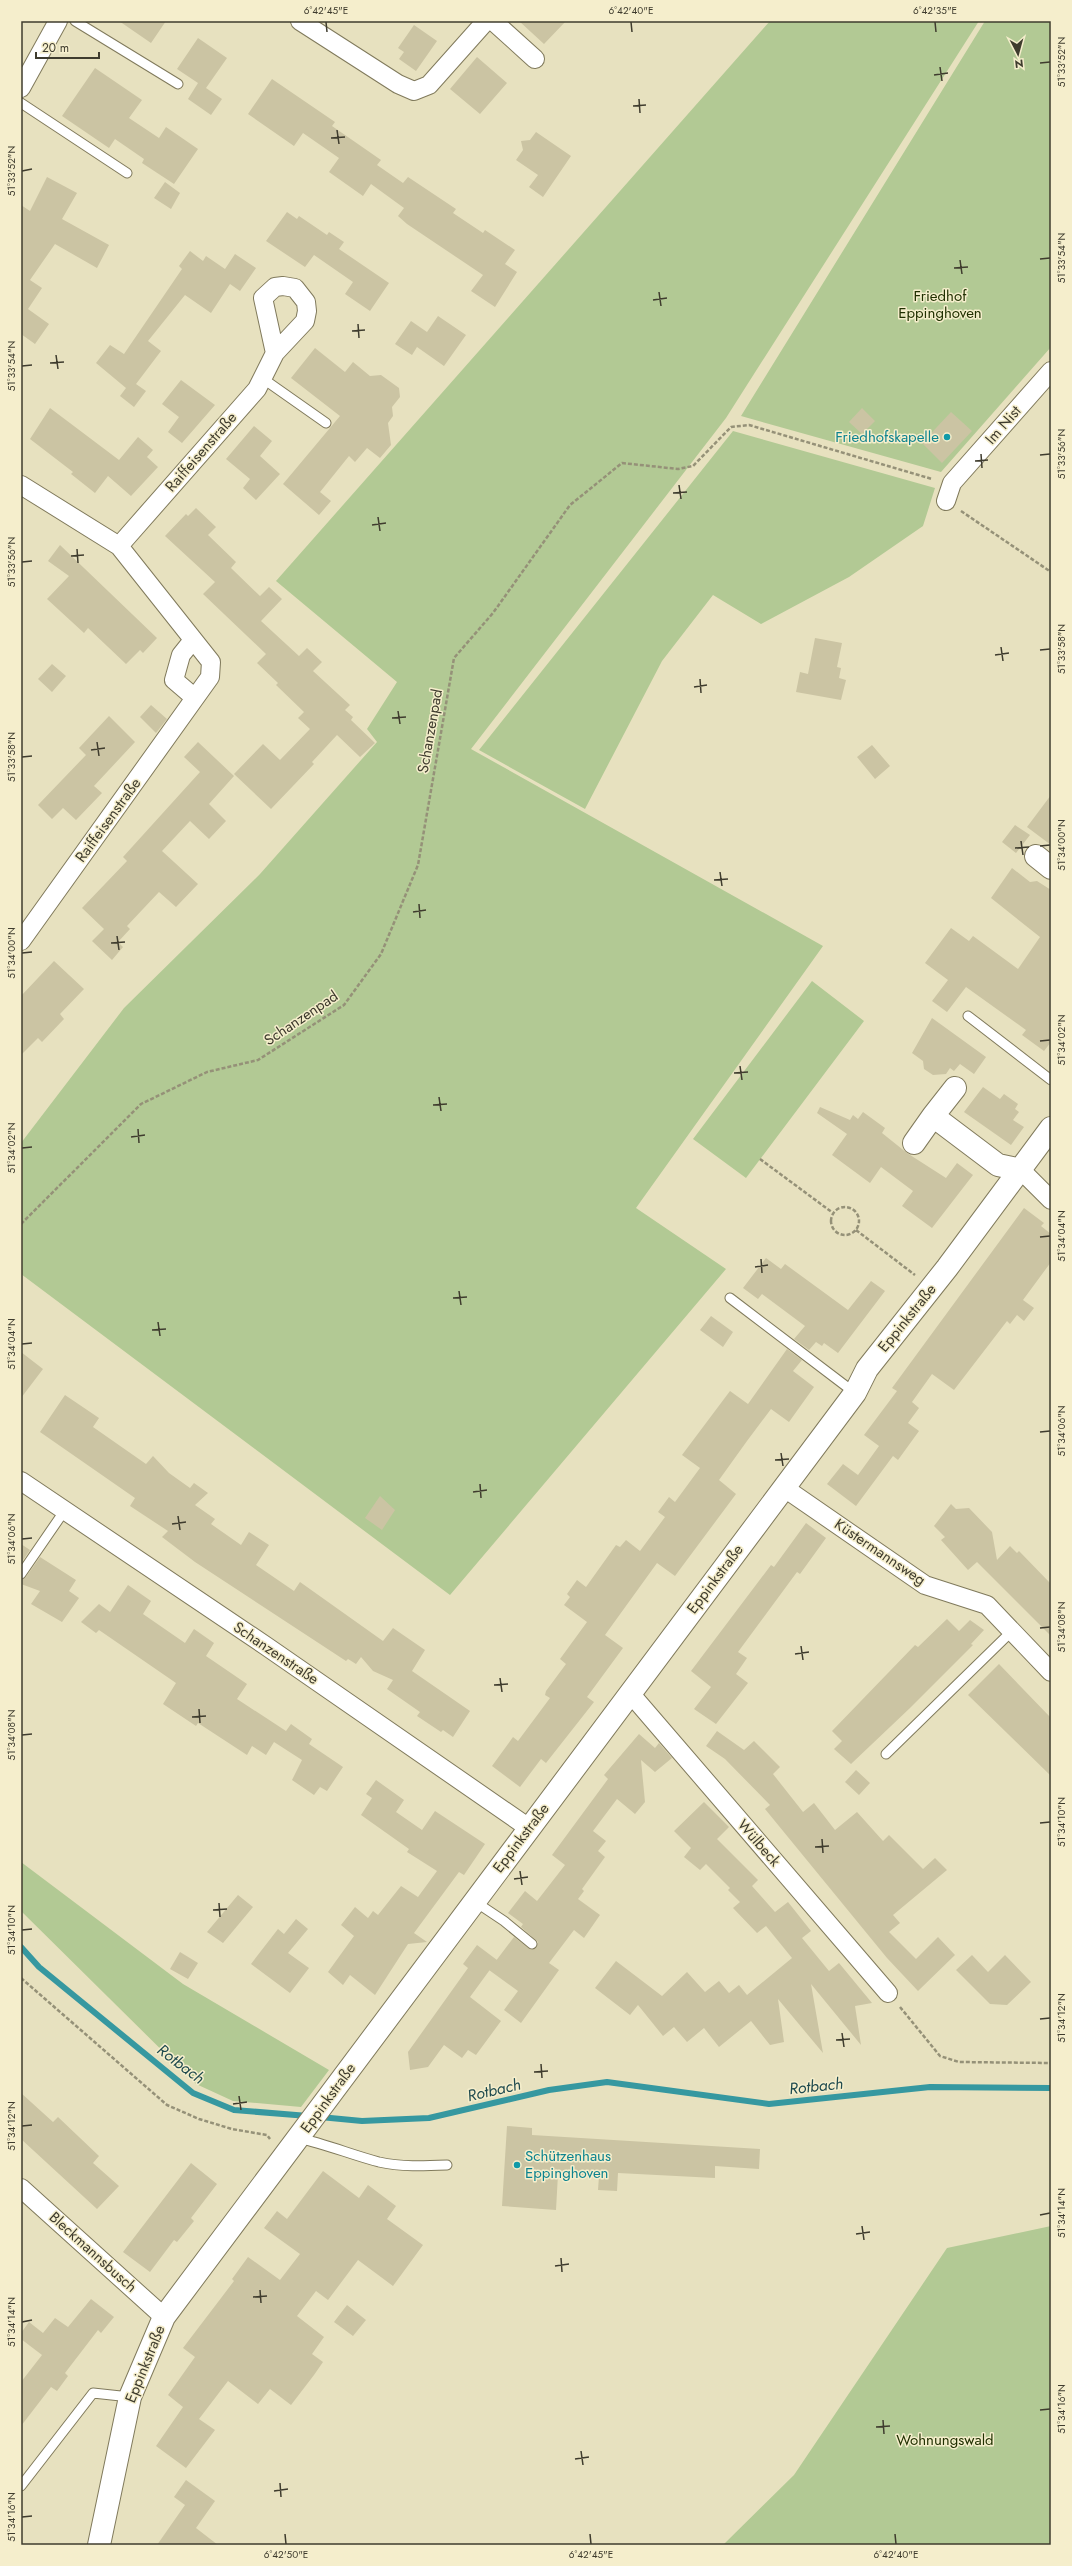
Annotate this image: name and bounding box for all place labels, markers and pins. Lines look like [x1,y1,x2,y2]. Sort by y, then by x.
place label: Friedhofskapelle [835,426,939,448]
marker: Friedhofskapelle [942,432,952,442]
place label: Schützenhaus Eppinghoven [525,2145,611,2184]
marker: Schützenhaus Eppinghoven [512,2160,522,2170]

